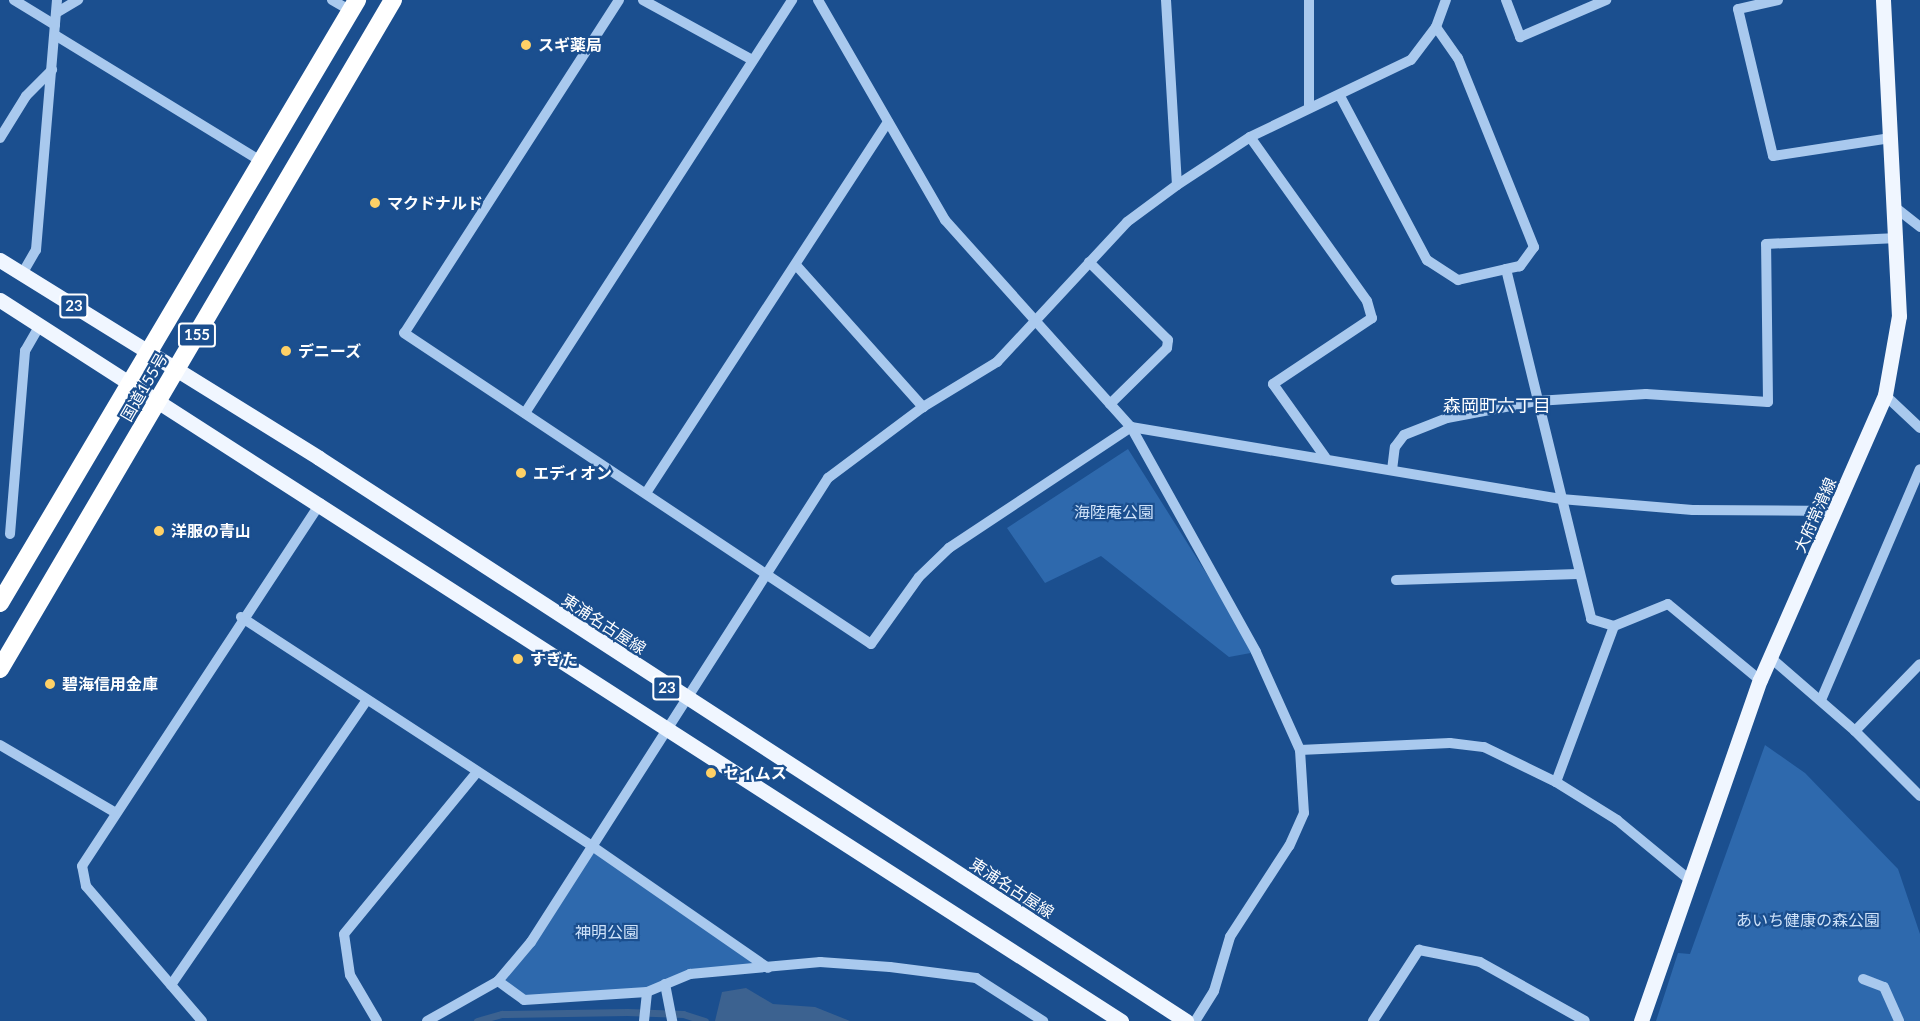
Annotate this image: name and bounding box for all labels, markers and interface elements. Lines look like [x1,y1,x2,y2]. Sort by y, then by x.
place label: スギ薬局 [538,35,602,55]
marker: スギ薬局 [519,38,533,52]
place label: マクドナルド [387,193,483,213]
marker: マクドナルド [368,196,382,210]
road number: 23 [59,294,89,318]
road number: 155 [178,323,216,347]
place label: デニーズ [298,341,362,361]
marker: デニーズ [279,344,293,358]
street label: 国道155号 [117,349,171,425]
district label: 森岡町六丁目 [1443,394,1551,416]
place label: エディオン [533,463,613,483]
marker: エディオン [514,466,528,480]
street label: 大府常滑線 [1790,475,1840,555]
park label: 海陸庵公園 [1074,502,1154,522]
place label: 洋服の青山 [171,521,251,541]
marker: 洋服の青山 [152,524,166,538]
street label: 東浦名古屋線 [559,590,649,658]
place label: すぎた [530,649,578,669]
marker: すぎた [511,652,525,666]
place label: 碧海信用金庫 [62,674,158,694]
road number: 23 [652,676,682,700]
marker: 碧海信用金庫 [43,677,57,691]
place label: セイムス [723,763,787,783]
marker: セイムス [704,766,718,780]
street label: 東浦名古屋線 [967,854,1057,922]
park label: あいち健康の森公園 [1736,910,1880,930]
park label: 神明公園 [575,922,639,942]

